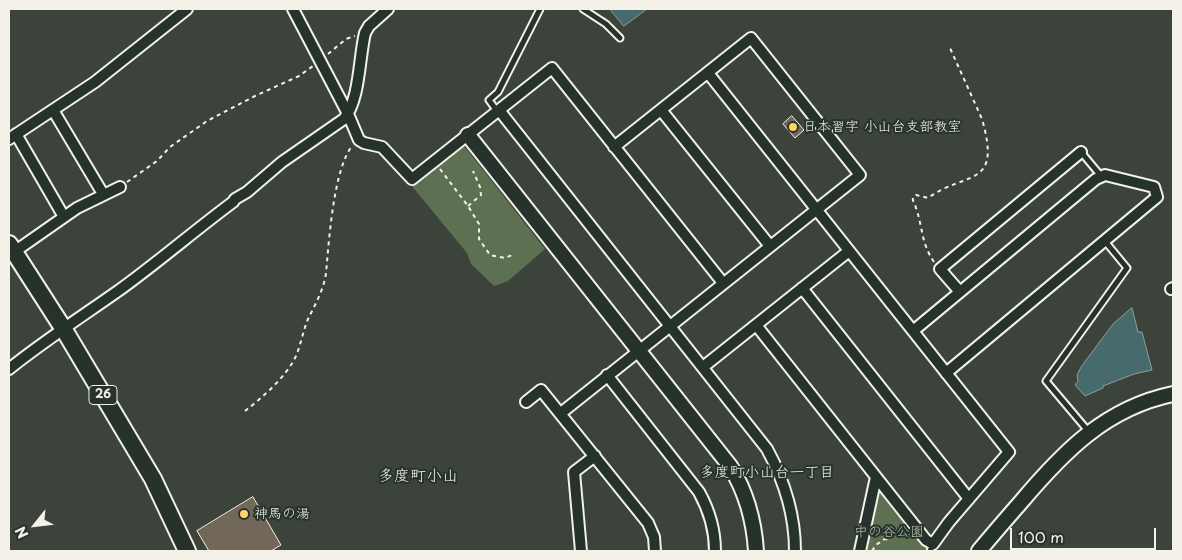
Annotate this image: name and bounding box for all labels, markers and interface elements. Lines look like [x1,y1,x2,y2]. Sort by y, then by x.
place label: 日本習字 小山台支部教室 [803,119,962,135]
marker: 日本習字 小山台支部教室 [787,121,799,133]
road number: 26 [89,386,117,404]
district label: 多度町小山台一丁目 [700,464,834,482]
district label: 多度町小山 [378,467,458,487]
north arrow [10,500,60,550]
place label: 神馬の湯 [254,506,310,522]
marker: 神馬の湯 [238,508,250,520]
scale bar [1012,518,1158,550]
text: N [10,523,33,542]
park label: 中の谷公園 [854,524,924,540]
text: 100 m [1018,525,1064,548]

